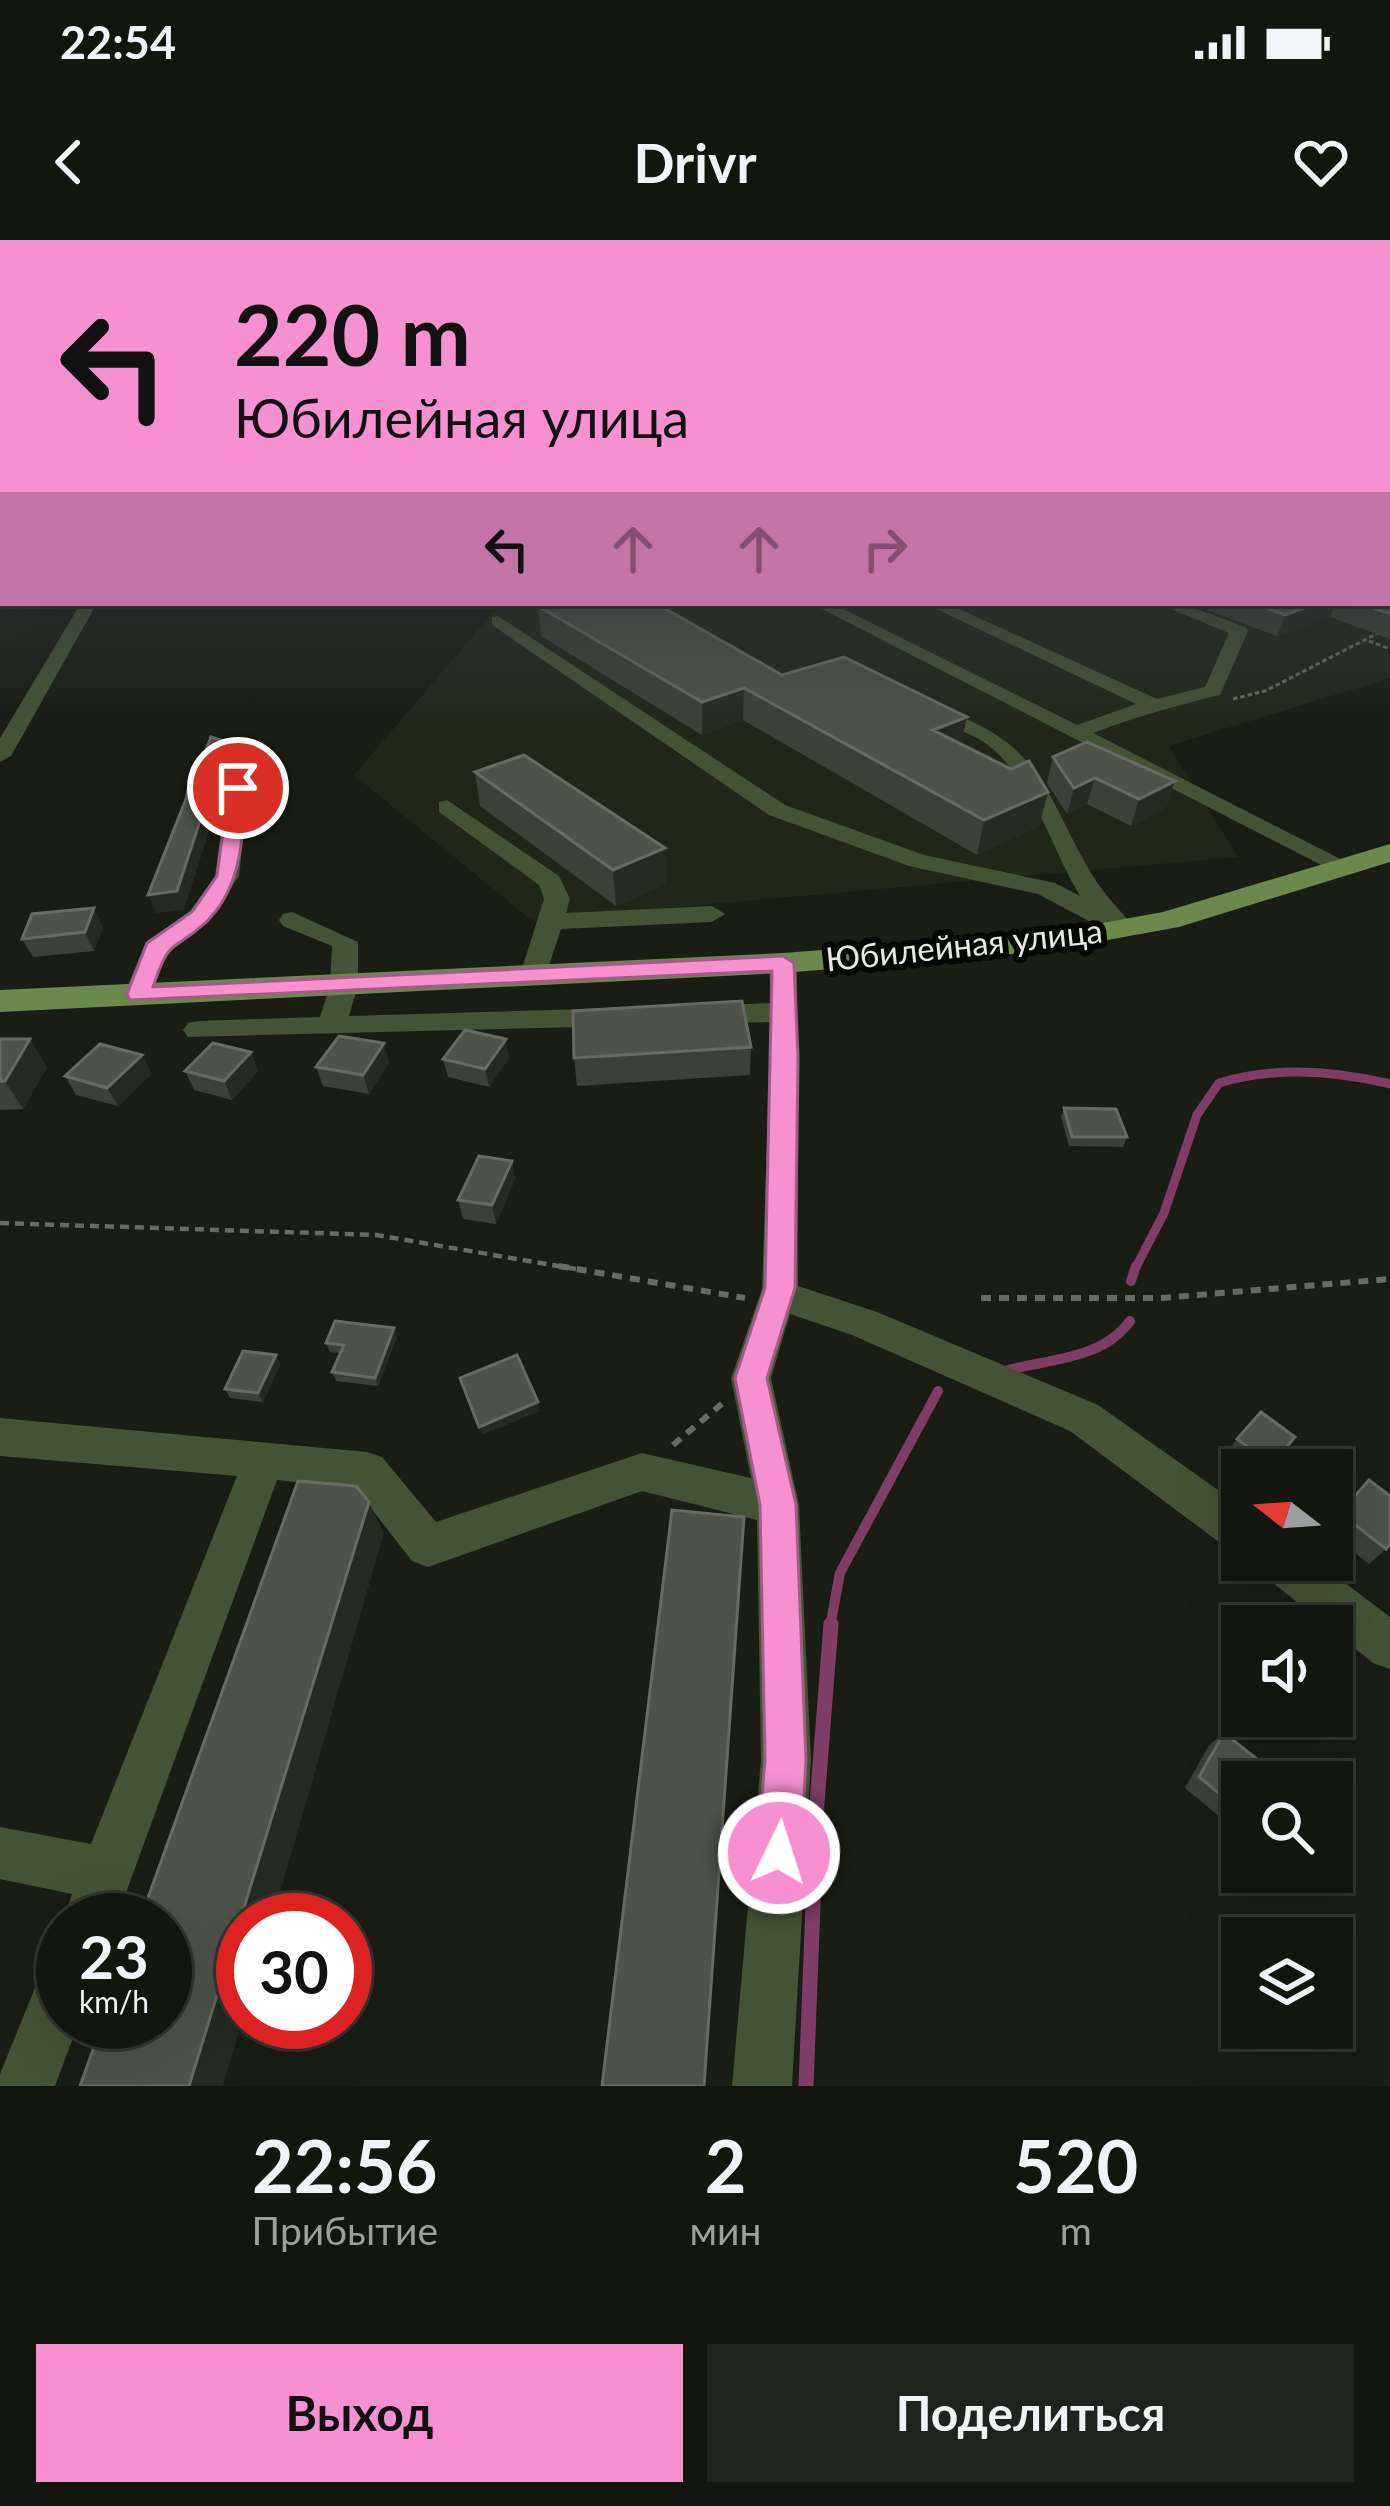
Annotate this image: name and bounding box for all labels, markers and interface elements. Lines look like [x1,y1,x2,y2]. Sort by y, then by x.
text: 22:54 [60,15,176,69]
icon: back [36,129,102,195]
icon: heart [1288,129,1354,195]
text: Drivr [633,130,757,195]
text: 220 m [234,283,471,384]
icon: left [36,288,192,444]
text: Юбилейная улица [234,385,689,450]
icon: left [474,516,540,582]
icon: ahead [600,516,666,582]
icon: ahead [726,516,792,582]
icon: right [852,516,918,582]
pin [187,737,289,839]
icon: arrive [205,755,271,821]
street label: Юбилейная улица [823,910,1104,978]
north arrow [1221,1449,1353,1581]
map controls [1221,1449,1353,2049]
button: sound [1221,1605,1353,1737]
button: search [1221,1761,1353,1893]
position arrow [716,1790,842,1916]
speed limit sign: 30 [216,1893,372,2049]
button: layers [1221,1917,1353,2049]
text: 23 [79,1920,149,1992]
text: km/h [79,1983,149,2019]
text: 22:56 [252,2122,438,2208]
text: 2 [705,2122,746,2208]
text: 520 [1013,2122,1138,2208]
text: Прибытие [252,2207,438,2253]
text: мин [690,2207,762,2253]
text: m [1060,2207,1092,2253]
button: Выход [36,2344,683,2482]
button: Поделиться [707,2344,1354,2482]

